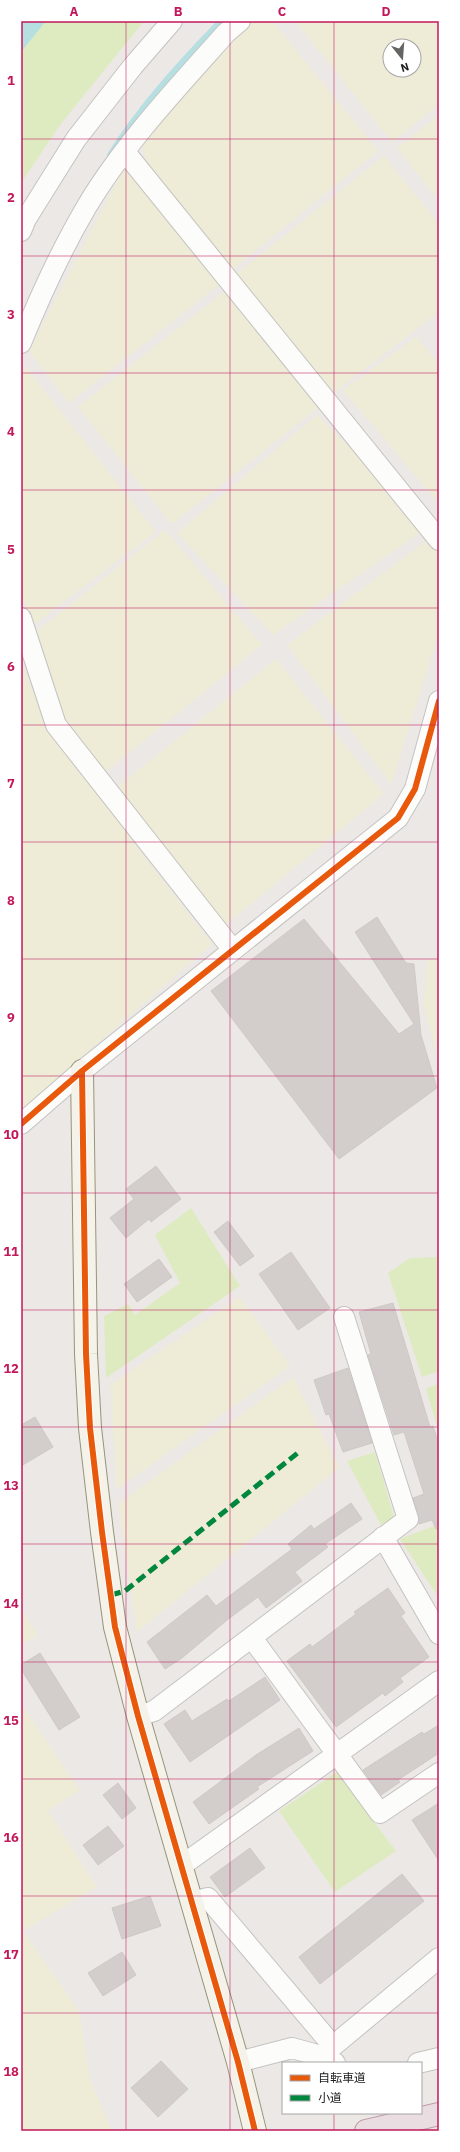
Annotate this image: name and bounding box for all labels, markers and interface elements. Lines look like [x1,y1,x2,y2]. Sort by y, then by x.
text: A [70,3,79,20]
text: B [174,3,183,20]
text: C [278,3,287,20]
text: D [381,3,391,20]
north arrow [382,38,422,78]
text: N [399,60,411,75]
text: 1 [7,72,15,89]
text: 2 [7,189,15,206]
text: 3 [7,306,15,323]
text: 4 [7,423,15,440]
text: 5 [7,541,15,558]
text: 6 [7,658,15,675]
text: 7 [7,775,15,792]
text: 8 [7,892,15,909]
text: 9 [7,1009,15,1026]
text: 10 [3,1126,19,1143]
text: 11 [3,1243,19,1260]
text: 12 [3,1360,19,1377]
text: 13 [3,1477,19,1494]
text: 14 [3,1595,19,1612]
text: 15 [3,1712,19,1729]
text: 16 [3,1829,19,1846]
text: 17 [3,1946,19,1963]
legend [282,2062,422,2114]
text: 18 [3,2063,19,2080]
text: 自転車道 [318,2070,366,2085]
text: 小道 [318,2090,342,2105]

